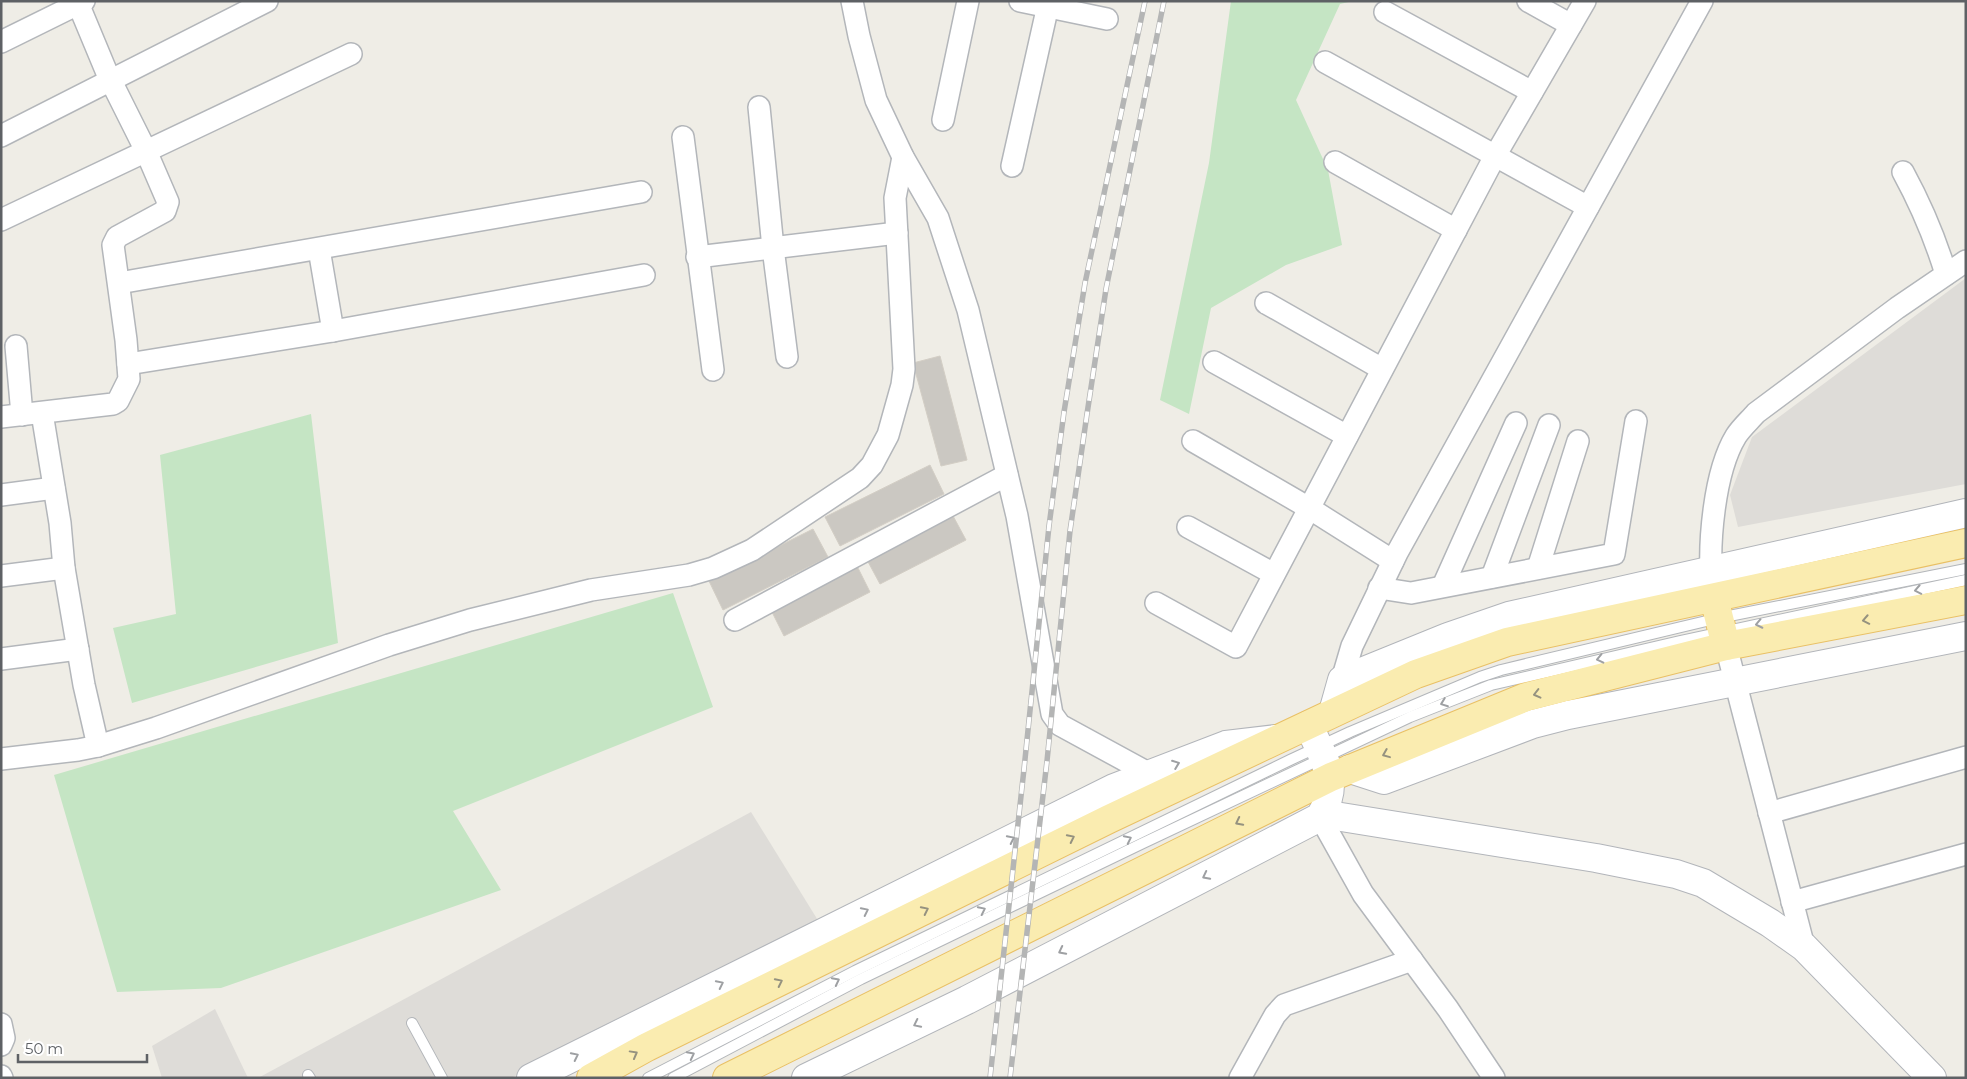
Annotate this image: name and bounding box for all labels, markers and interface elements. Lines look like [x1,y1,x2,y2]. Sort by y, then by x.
one-way arrow [1914,584,1922,595]
one-way arrow [1862,614,1871,624]
one-way arrow [1755,618,1763,628]
one-way arrow [1596,653,1605,664]
one-way arrow [1533,688,1542,699]
one-way arrow [1441,698,1449,708]
one-way arrow [1382,747,1391,758]
one-way arrow [1171,760,1180,770]
one-way arrow [1235,816,1244,826]
one-way arrow [1066,834,1075,844]
one-way arrow [1006,835,1015,845]
one-way arrow [1123,835,1132,845]
one-way arrow [1202,870,1211,880]
one-way arrow [977,905,986,916]
one-way arrow [920,906,929,916]
one-way arrow [860,907,869,917]
one-way arrow [1058,945,1067,955]
one-way arrow [831,977,840,987]
one-way arrow [774,978,783,988]
one-way arrow [715,979,724,990]
one-way arrow [913,1018,922,1029]
scale bar [18,1032,146,1064]
text: 50 m [25,1039,63,1058]
one-way arrow [628,1050,637,1060]
one-way arrow [686,1051,695,1061]
one-way arrow [569,1052,578,1062]

